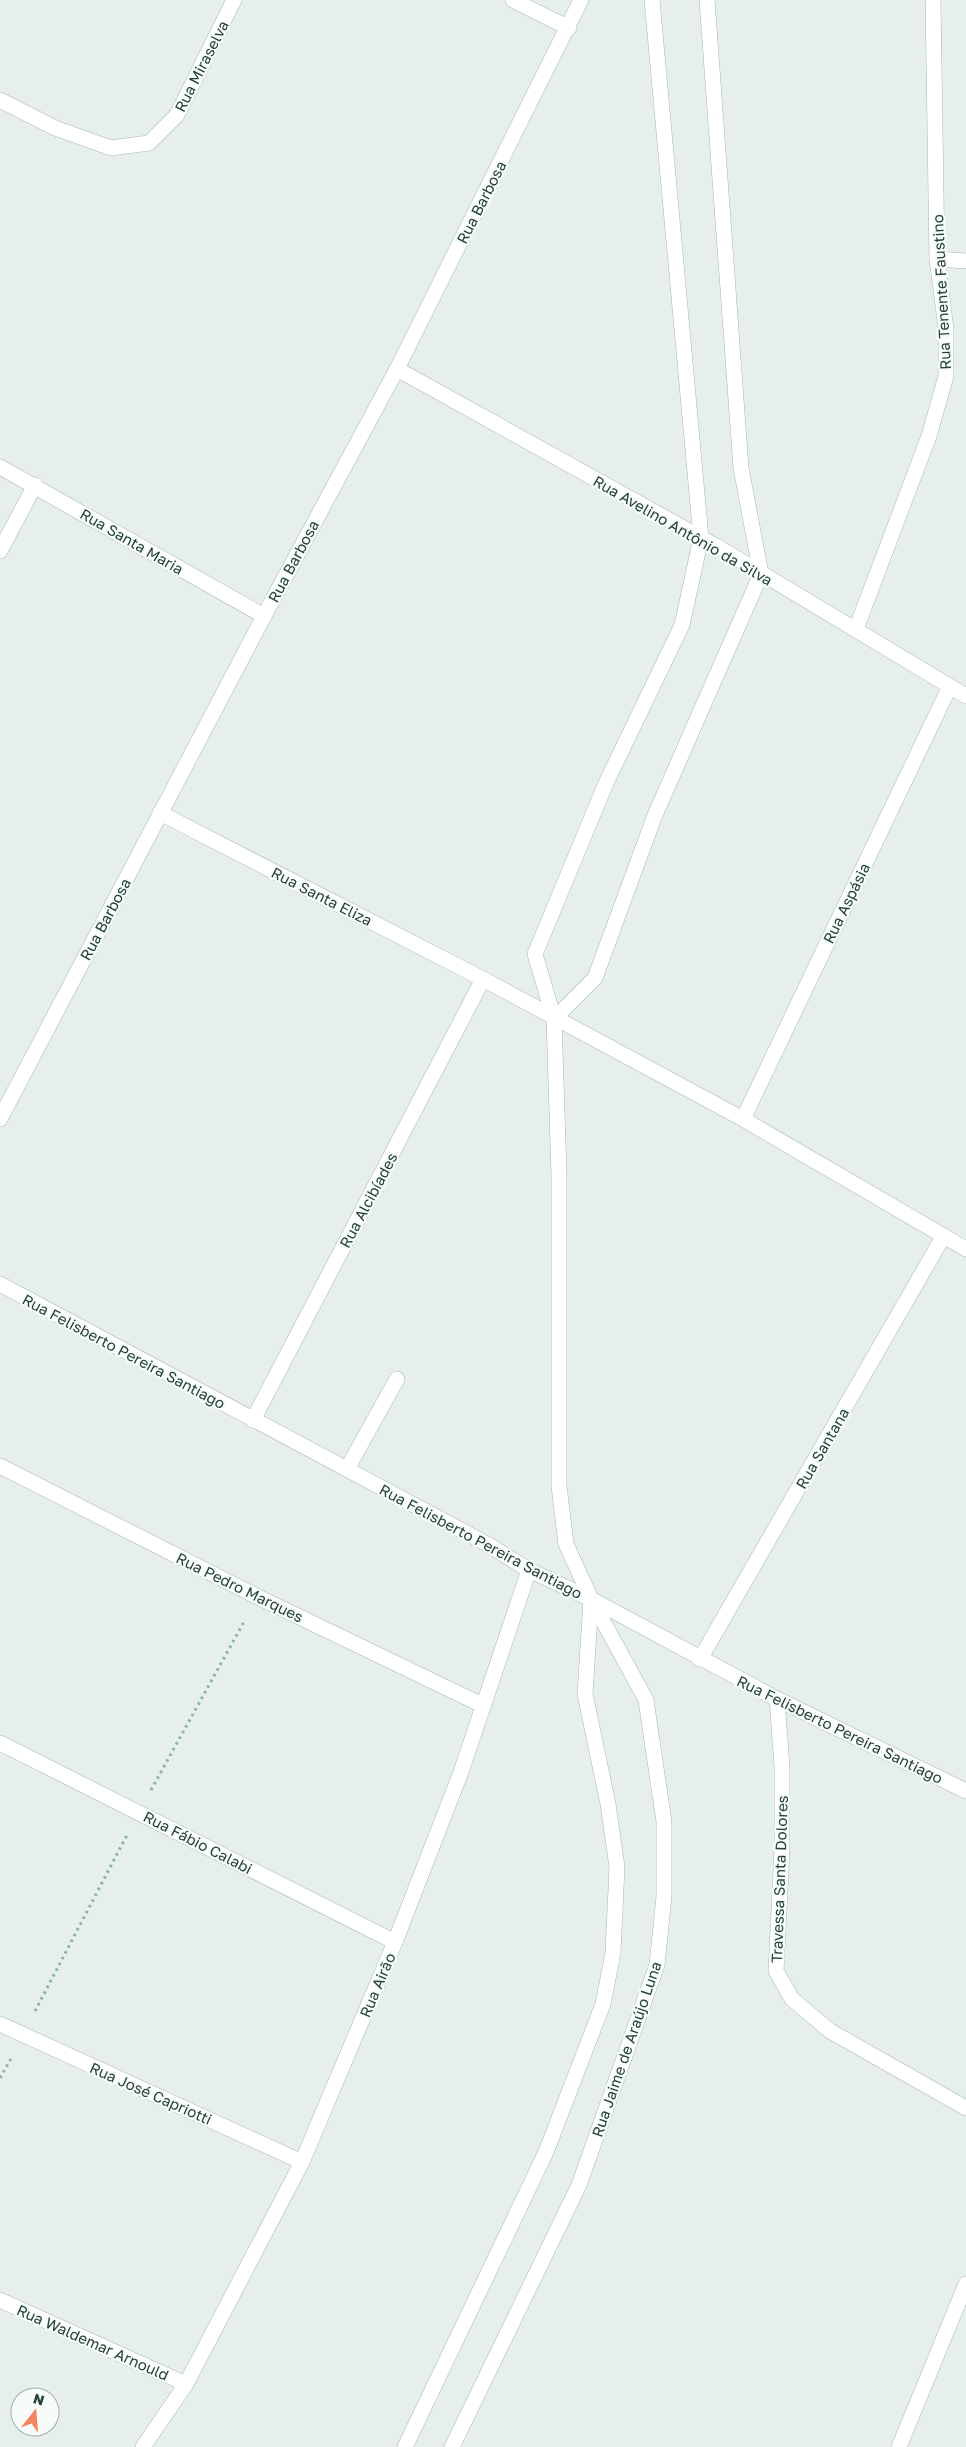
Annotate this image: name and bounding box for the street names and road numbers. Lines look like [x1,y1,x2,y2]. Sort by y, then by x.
street label: Rua Miraselva [170,17,232,115]
street label: Rua Barbosa [452,158,510,246]
street label: Rua Tenente Faustino [928,214,954,370]
street label: Rua Avelino Antônio da Silva [590,471,776,589]
street label: Rua Santa Maria [77,504,187,578]
street label: Rua Barbosa [264,517,322,605]
street label: Rua Aspásia [819,860,873,946]
street label: Rua Santa Eliza [269,863,375,929]
street label: Rua Barbosa [76,875,134,963]
street label: Rua Alcibíades [335,1149,401,1251]
street label: Rua Felisberto Pereira Santiago [20,1290,228,1412]
street label: Rua Santana [792,1404,852,1492]
street label: Rua Felisberto Pereira Santiago [377,1480,585,1602]
street label: Rua Pedro Marques [173,1548,307,1626]
street label: Rua Felisberto Pereira Santiago [734,1671,946,1787]
street label: Travessa Santa Dolores [767,1795,791,1963]
street label: Rua Fábio Calabi [141,1807,255,1877]
street label: Rua Airão [355,1950,399,2020]
street label: Rua Jaime de Araújo Luna [587,1959,665,2139]
street label: Rua José Capriotti [87,2058,215,2128]
street label: Rua Waldemar Arnould [14,2300,172,2384]

